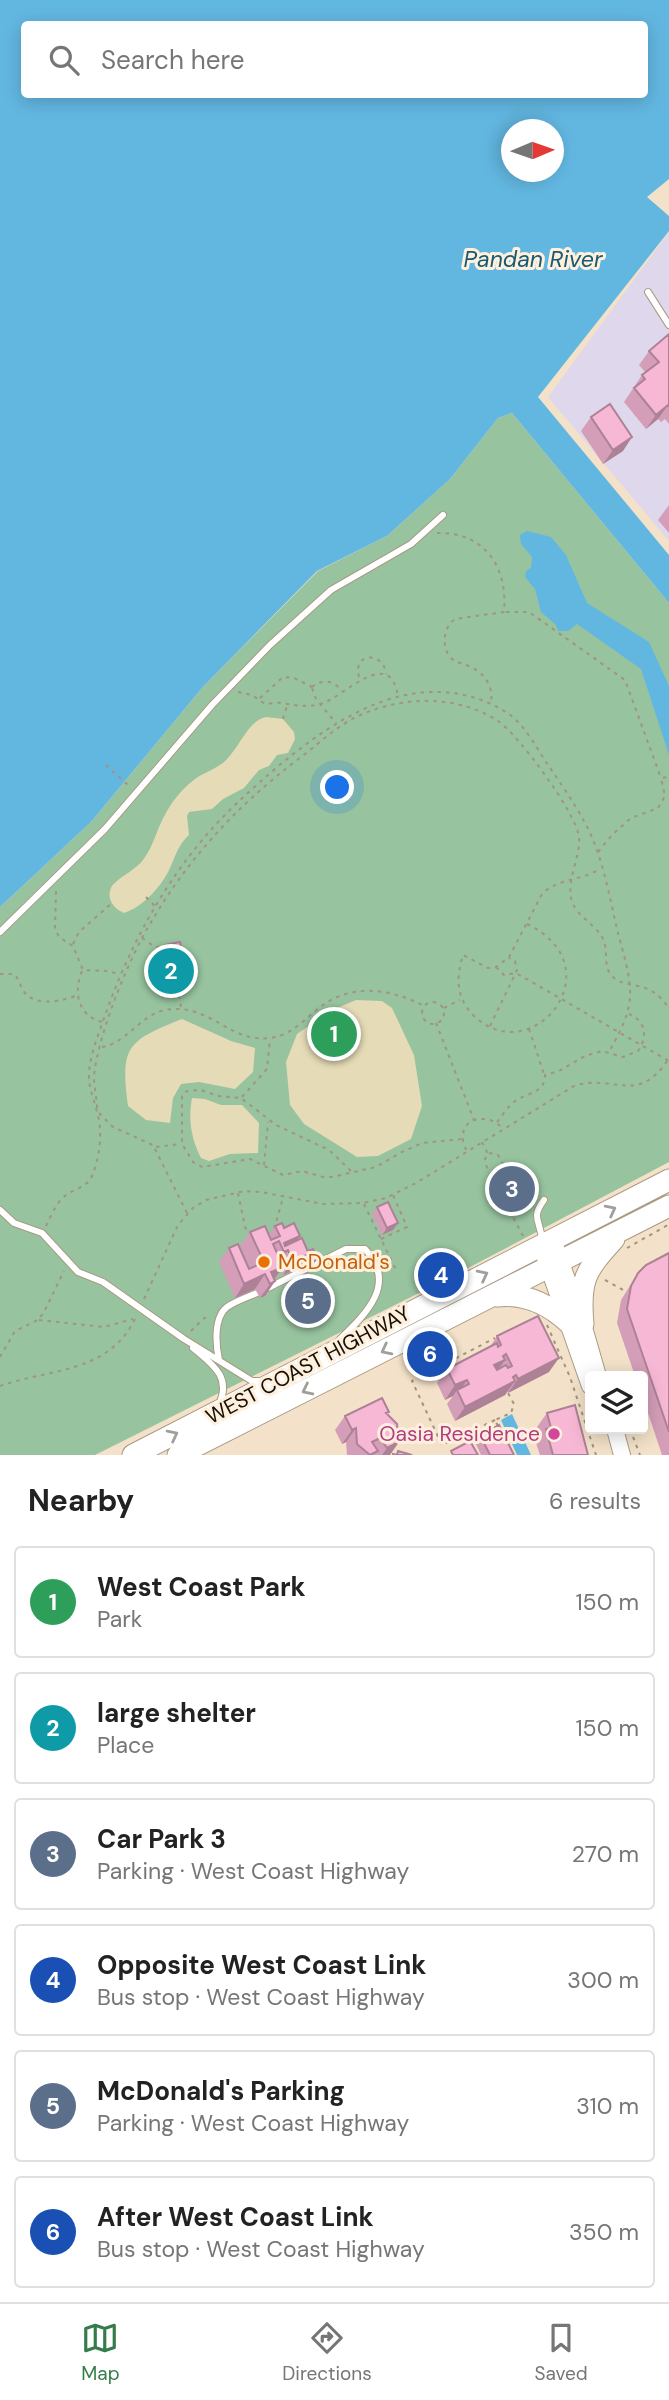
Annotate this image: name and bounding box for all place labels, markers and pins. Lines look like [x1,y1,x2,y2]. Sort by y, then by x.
pin: 2 [148,945,194,997]
pin: 1 [311,1008,357,1060]
pin: 3 [489,1163,535,1215]
place label: McDonald's [278,1248,390,1276]
pin: 4 [418,1249,464,1301]
marker: McDonald's [256,1254,272,1270]
pin: 5 [285,1275,331,1327]
pin: 6 [407,1328,453,1380]
place label: Oasia Residence [379,1420,540,1448]
marker: Oasia Residence [546,1426,562,1442]

